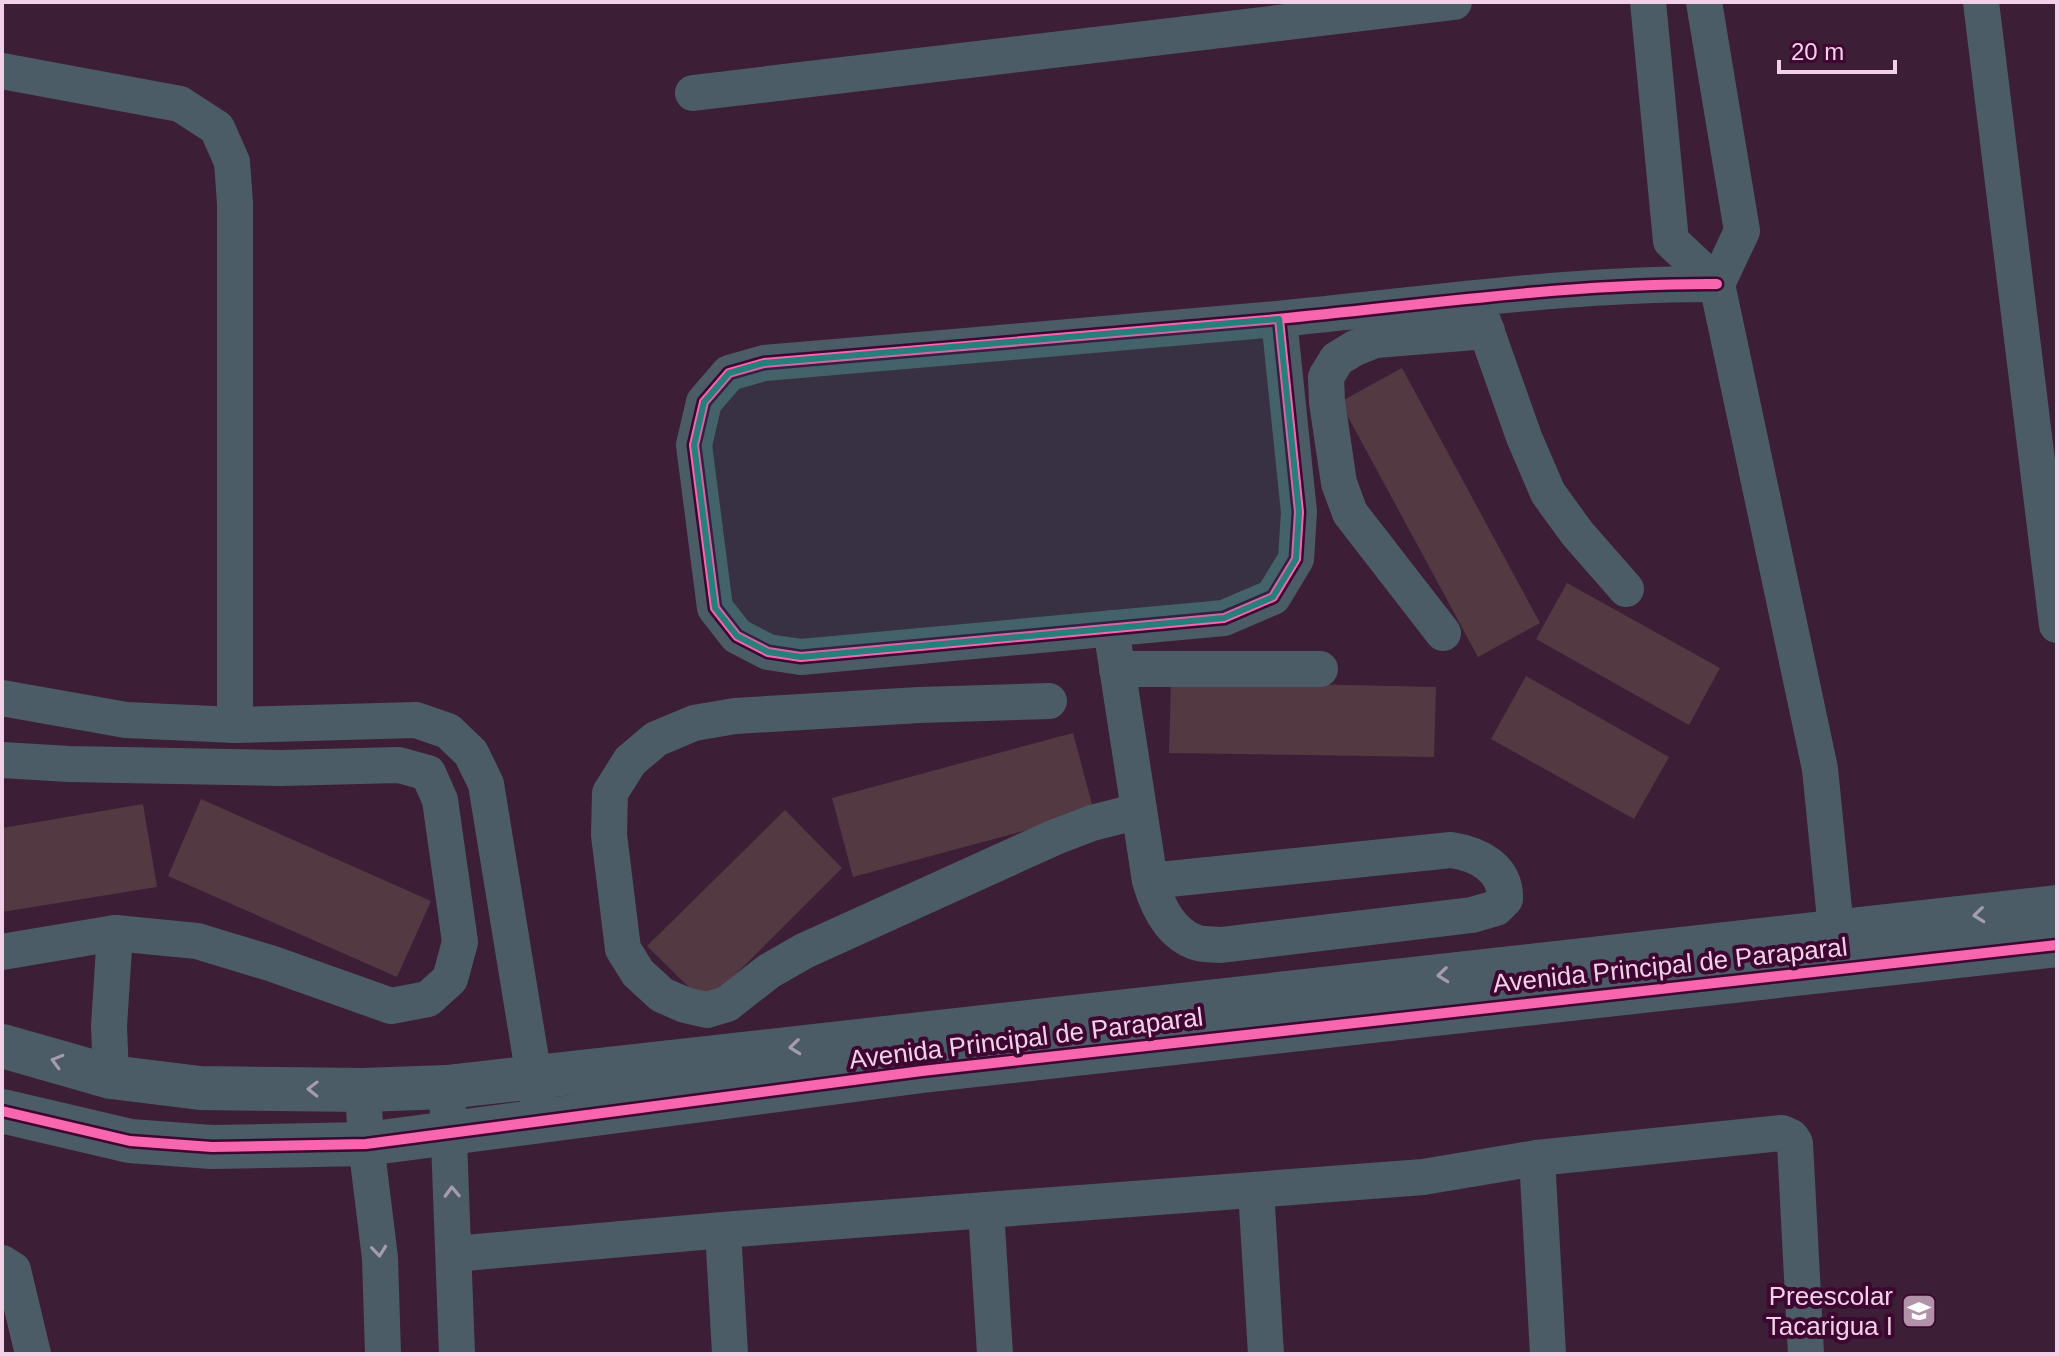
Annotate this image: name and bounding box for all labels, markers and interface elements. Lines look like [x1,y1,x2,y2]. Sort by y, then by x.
scale bar [1779,24,1895,74]
text: 20 m [1791,38,1844,65]
one-way arrow [1973,907,1986,924]
street label: Avenida Principal de Paraparal [1491,931,1849,999]
one-way arrow [1436,967,1449,984]
street label: Avenida Principal de Paraparal [847,1001,1205,1075]
one-way arrow [788,1039,801,1056]
one-way arrow [50,1054,64,1070]
one-way arrow [306,1081,319,1098]
one-way arrow [443,1185,460,1198]
one-way arrow [370,1245,387,1258]
place label: Preescolar Tacarigua I [1766,1281,1893,1341]
school or university icon: Preescolar Tacarigua I [1900,1292,1938,1330]

